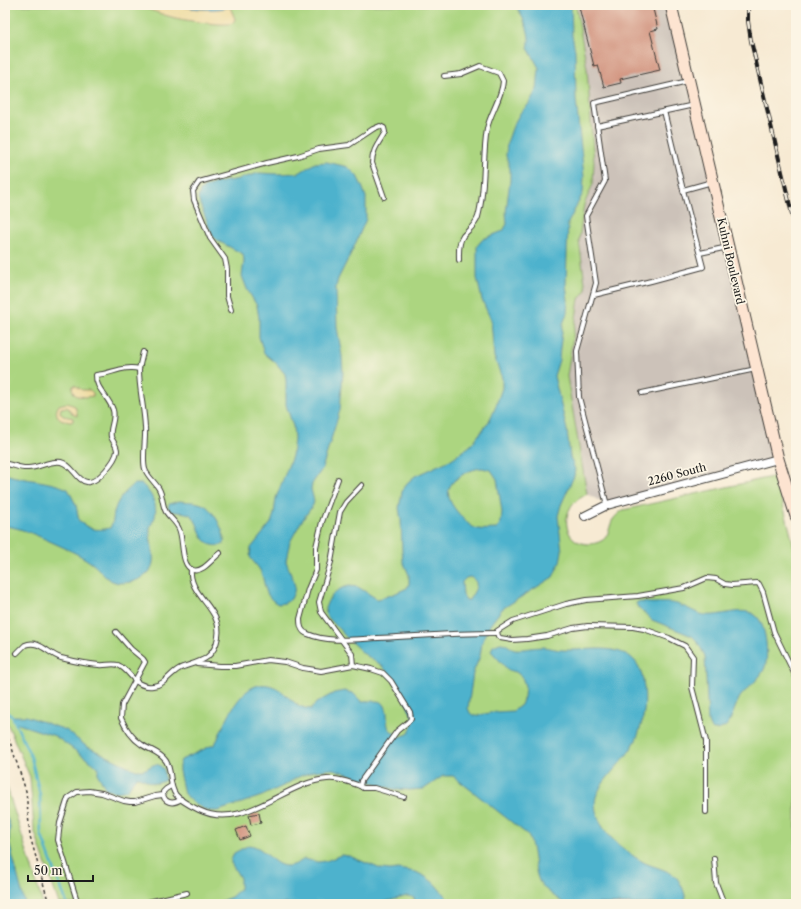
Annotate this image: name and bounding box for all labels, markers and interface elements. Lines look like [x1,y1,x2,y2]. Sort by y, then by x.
street label: Kuhni Boulevard [714,216,748,306]
street label: 2260 South [646,459,708,489]
scale bar [28,857,93,883]
text: 50 m [34,863,63,878]

